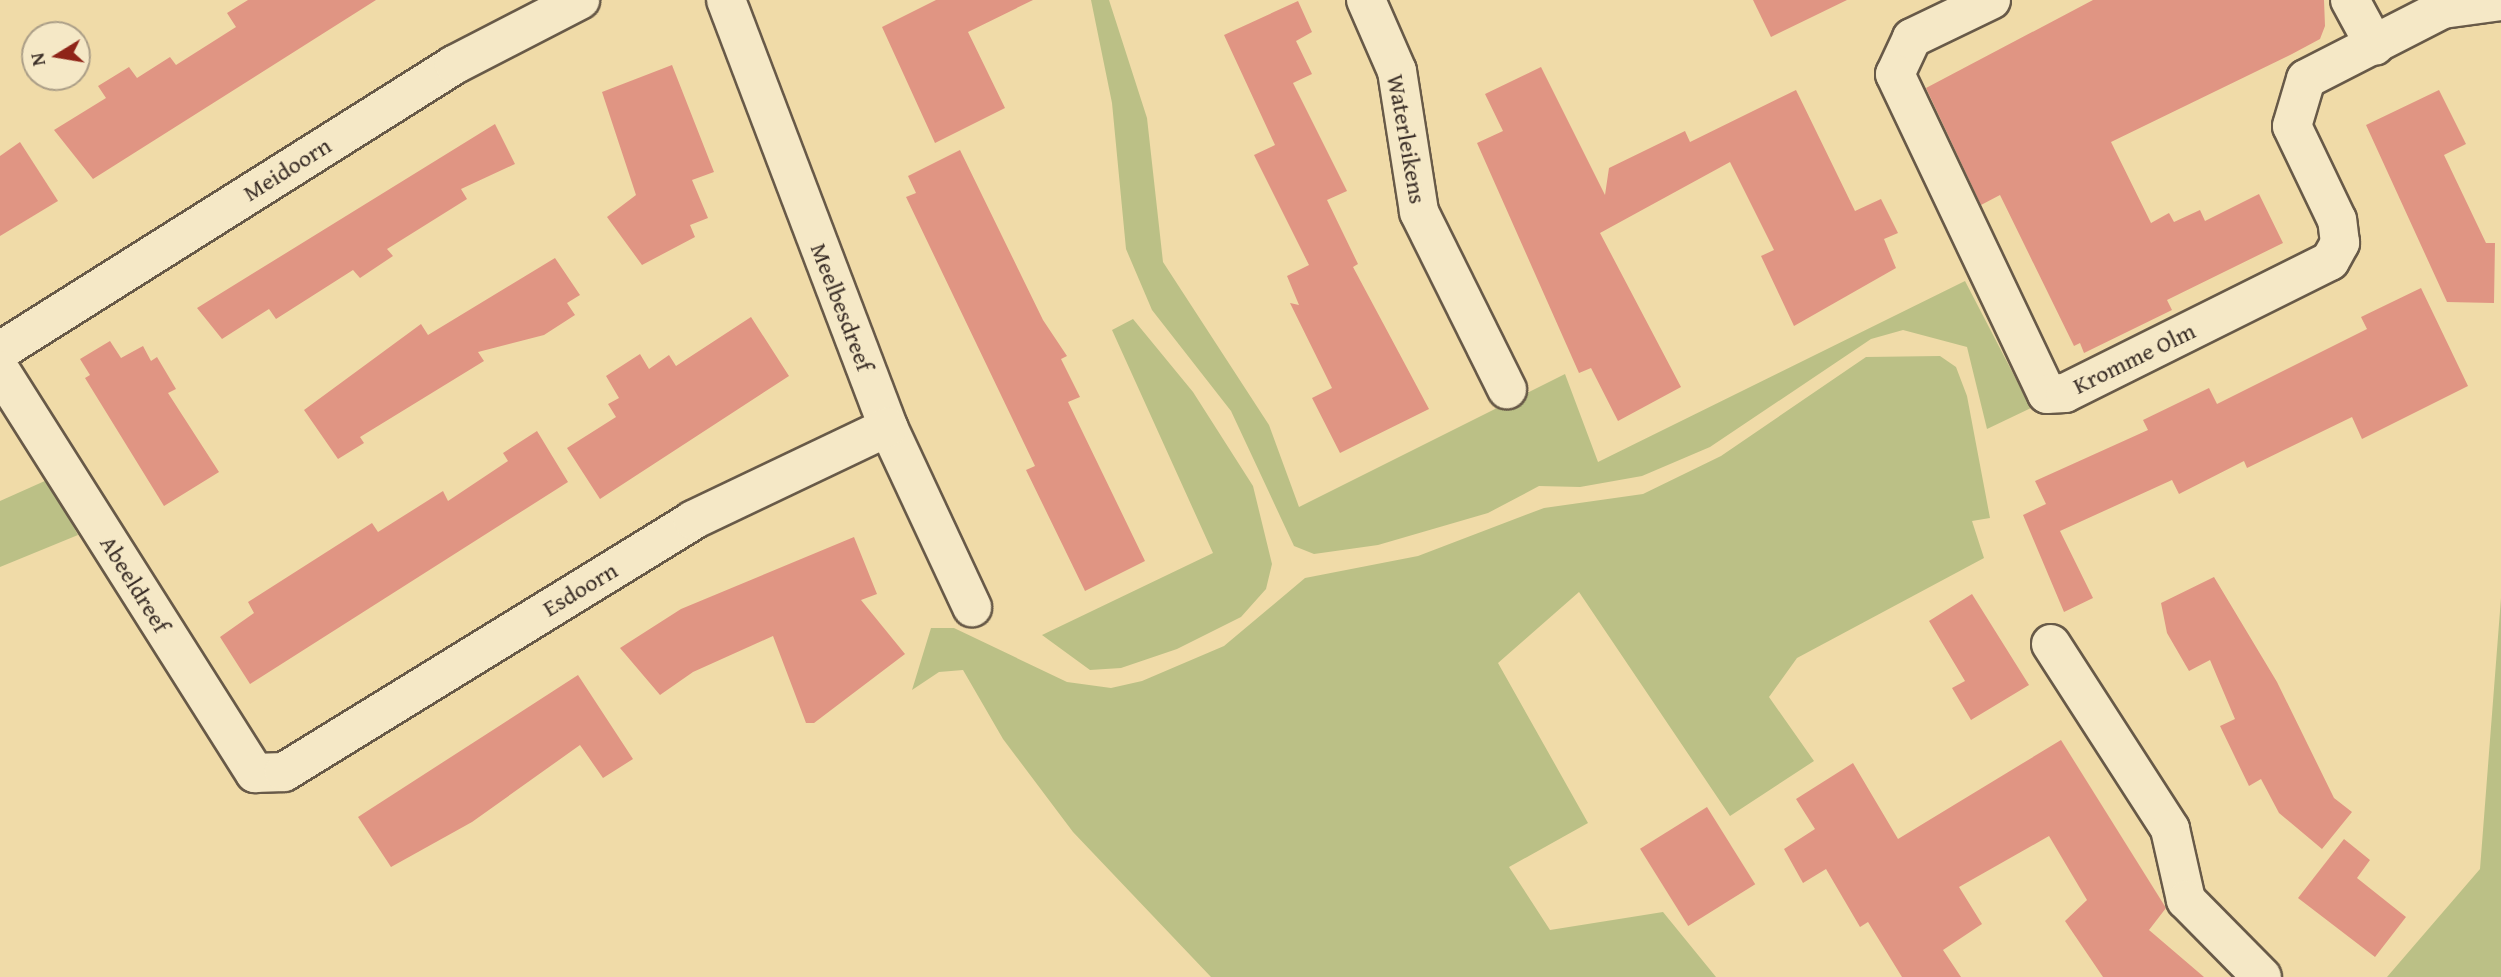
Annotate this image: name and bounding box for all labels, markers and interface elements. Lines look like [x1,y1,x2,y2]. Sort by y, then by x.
north arrow [21,21,91,91]
text: N [22,51,52,69]
street label: Waterleikens [1381,72,1433,206]
street label: Meidoorn [238,131,336,207]
street label: Meelbesdreef [804,239,880,375]
street label: Kromme Olm [2068,316,2200,400]
street label: Abeeldreef [94,530,176,638]
street label: Esdoorn [537,555,623,623]

